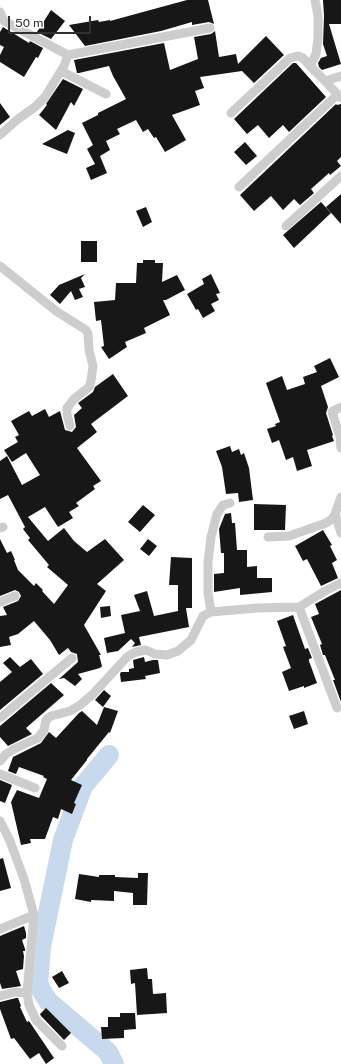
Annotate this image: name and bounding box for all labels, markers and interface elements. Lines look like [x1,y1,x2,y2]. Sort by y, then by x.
scale bar [10,8,93,34]
text: 50 m [15,16,43,30]

